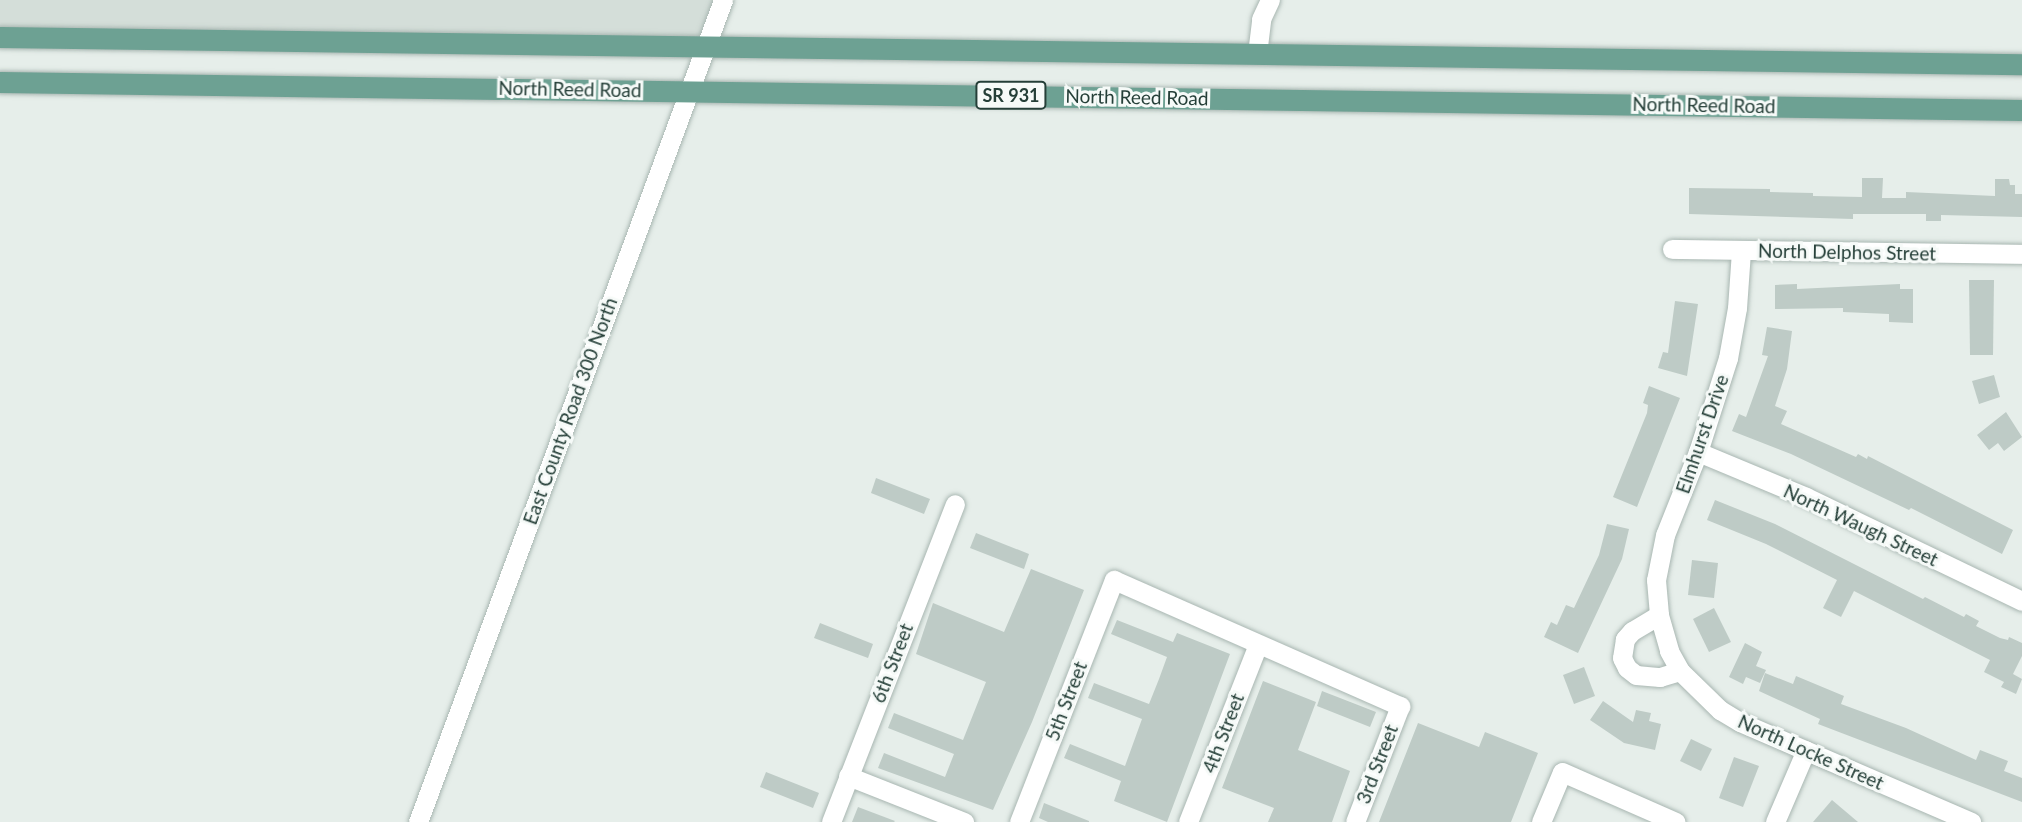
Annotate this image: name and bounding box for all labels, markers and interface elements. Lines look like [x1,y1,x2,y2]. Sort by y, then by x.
street label: North Reed Road [498,76,642,102]
road number: SR 931 [974,80,1048,110]
street label: North Reed Road [1065,84,1209,110]
street label: North Reed Road [1632,92,1776,118]
street label: North Delphos Street [1758,239,1936,265]
street label: East County Road 300 North [518,294,622,528]
street label: Elmhurst Drive [1671,372,1733,496]
street label: North Waugh Street [1780,479,1942,571]
street label: 6th Street [866,620,918,706]
street label: 5th Street [1040,658,1092,744]
street label: 4th Street [1197,690,1249,776]
street label: North Locke Street [1735,710,1887,794]
street label: 3rd Street [1351,721,1403,807]

